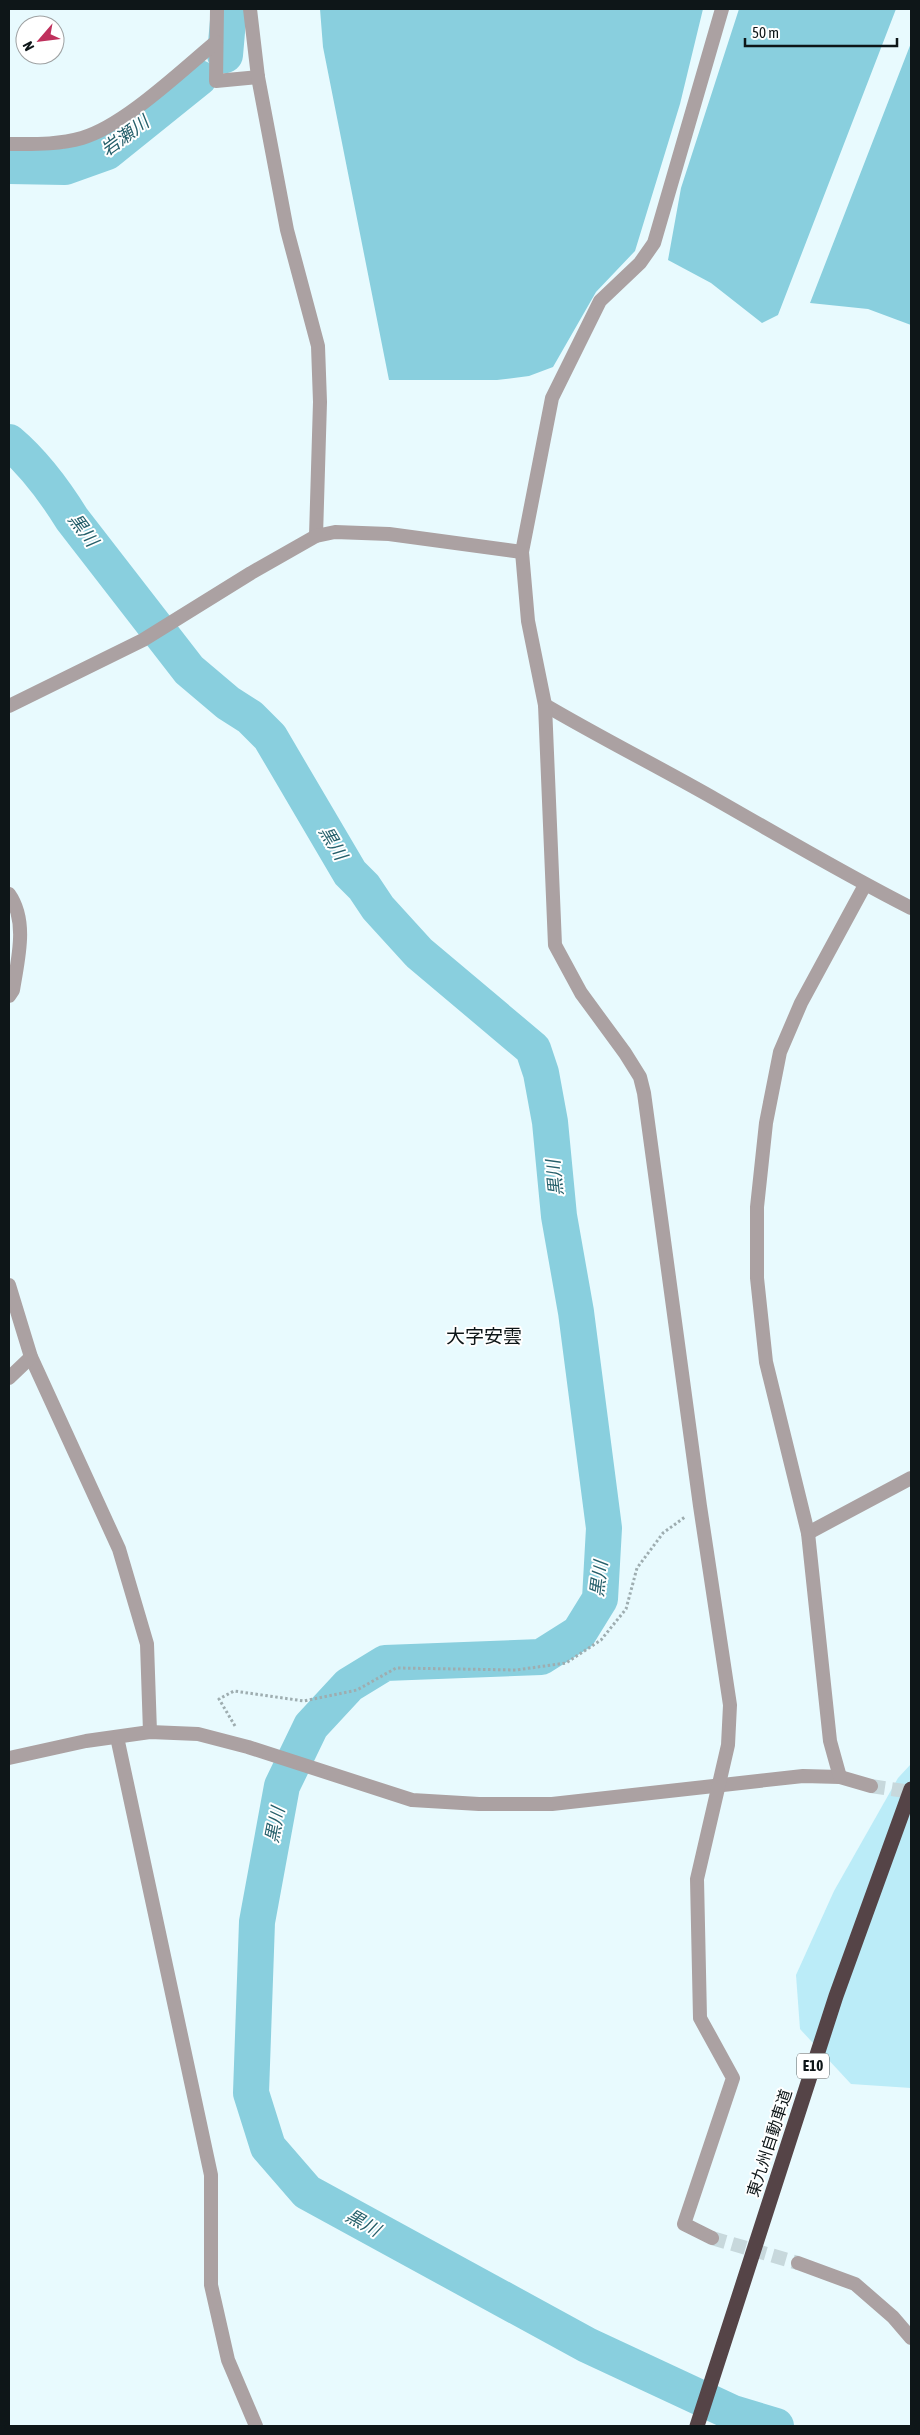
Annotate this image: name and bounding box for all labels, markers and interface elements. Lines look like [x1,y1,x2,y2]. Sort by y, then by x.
north arrow [15,15,65,65]
scale bar [745,15,898,47]
text: 50 m [752,24,779,41]
text: N [20,39,38,54]
water label: 岩瀬川 [97,110,154,160]
water label: 黒川 [64,509,104,552]
water label: 黒川 [315,822,353,865]
water label: 黒川 [542,1157,567,1197]
district label: 大字安雲 [446,1325,522,1347]
water label: 黒川 [586,1558,611,1598]
water label: 黒川 [261,1803,289,1845]
road number: E10 [797,2054,829,2078]
street label: 東九州自動車道 [743,2087,795,2199]
water label: 黒川 [342,2205,386,2241]

